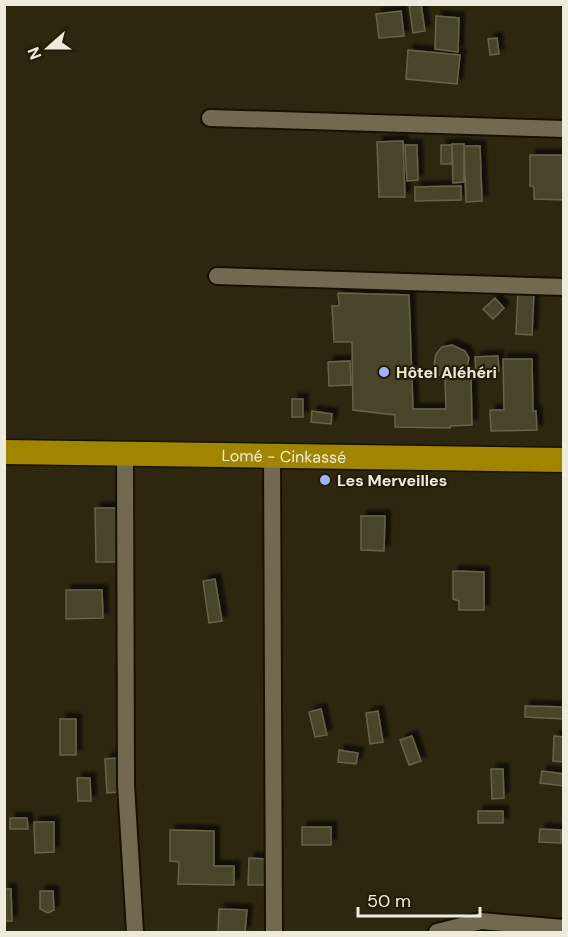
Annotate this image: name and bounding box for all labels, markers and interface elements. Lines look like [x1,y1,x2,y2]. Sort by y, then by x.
north arrow [18,18,78,78]
text: N [23,44,46,62]
place label: Hôtel Aléhéri [396,362,497,383]
marker: Hôtel Aléhéri [377,365,391,379]
street label: Lomé - Cinkassé [222,445,346,467]
place label: Les Merveilles [337,470,447,491]
marker: Les Merveilles [318,473,332,487]
scale bar [358,880,480,918]
text: 50 m [367,889,411,913]

